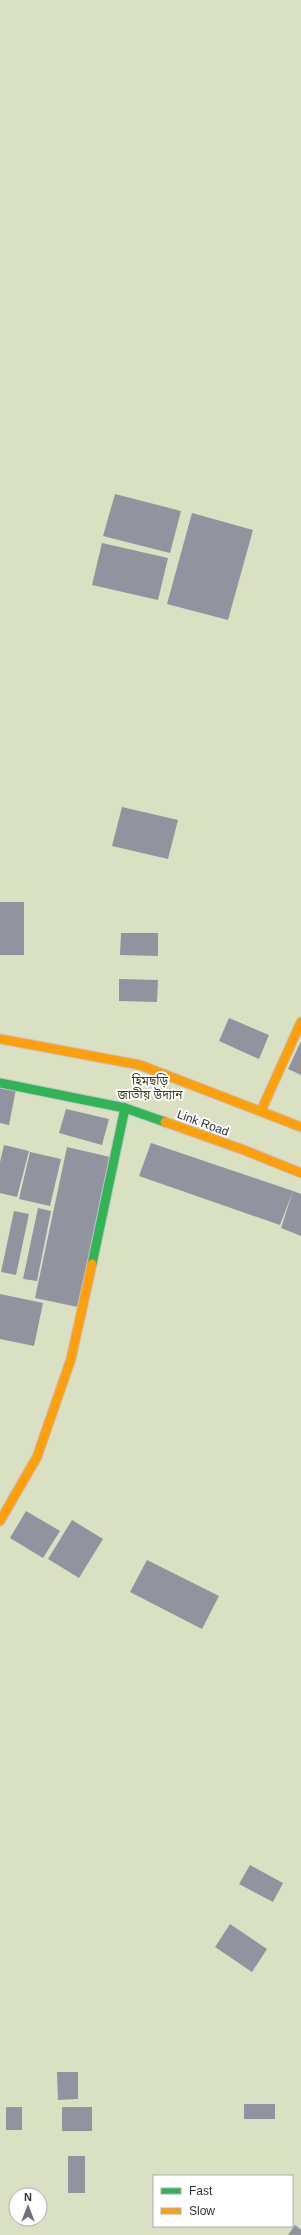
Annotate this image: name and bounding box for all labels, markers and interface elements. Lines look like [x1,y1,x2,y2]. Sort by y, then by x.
park label: হিমছড়ি জাতীয় উদ্যান [117,1073,183,1102]
street label: Link Road [175,1107,231,1139]
legend [153,2175,293,2227]
text: Fast [189,2184,213,2198]
north arrow [8,2187,48,2227]
text: N [24,2191,32,2203]
text: Slow [189,2204,215,2218]

